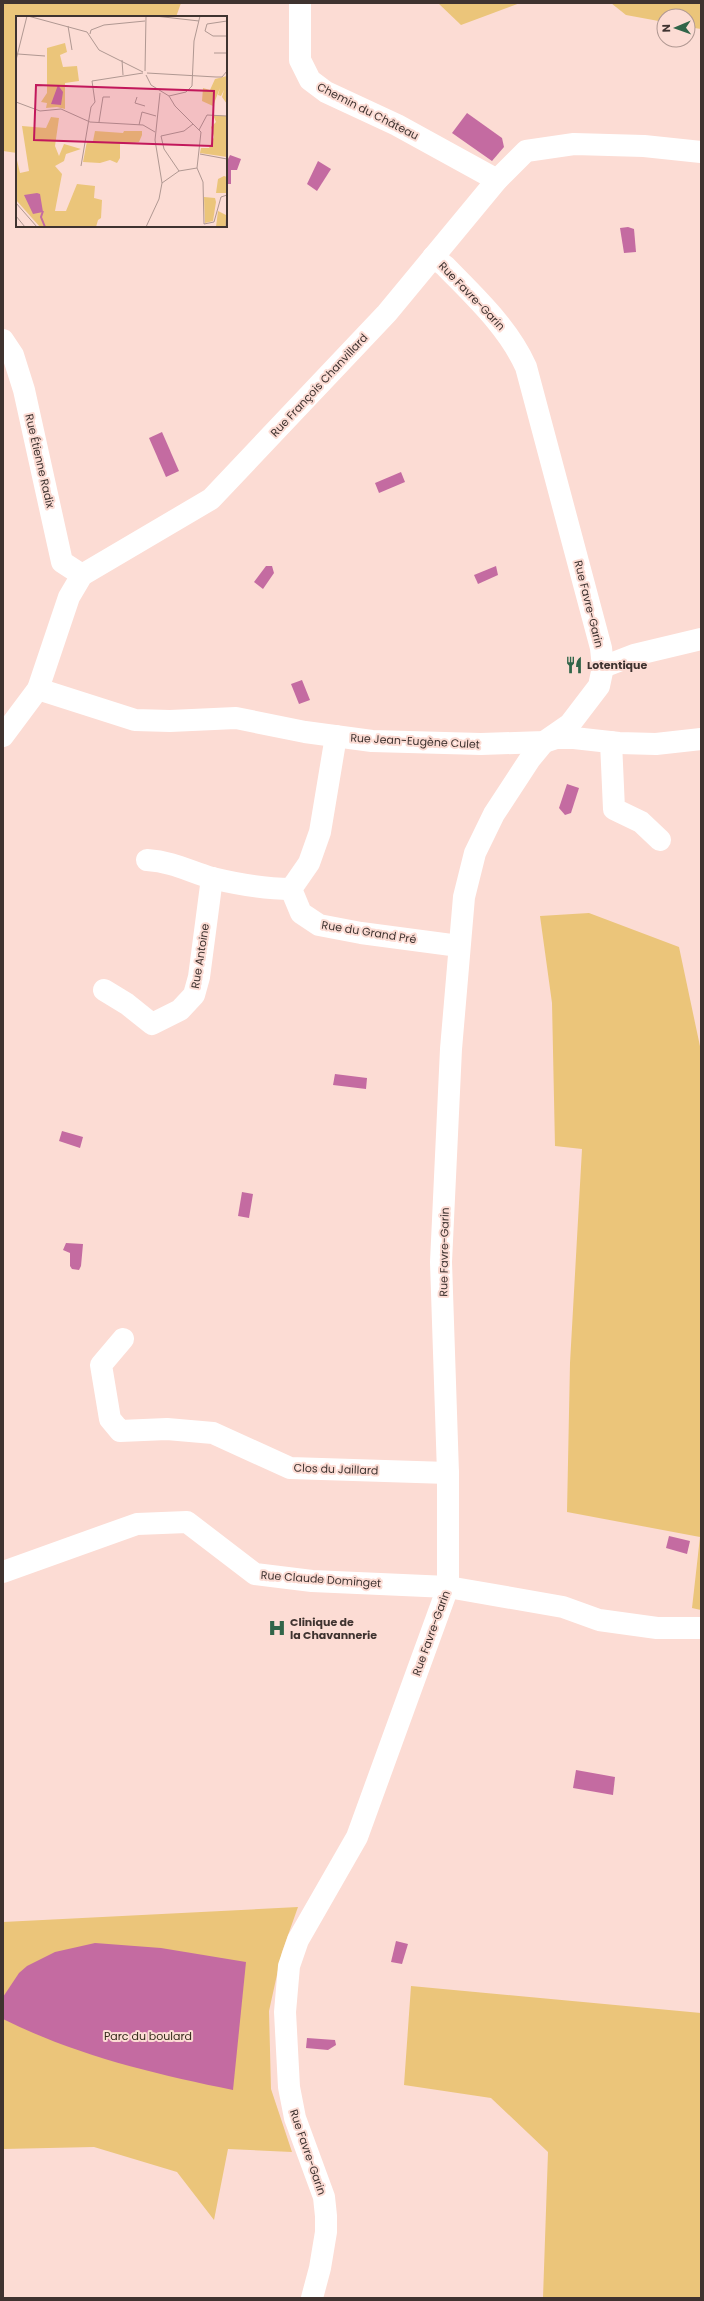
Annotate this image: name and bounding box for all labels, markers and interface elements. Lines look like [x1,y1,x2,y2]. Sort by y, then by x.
north arrow [656,8,696,48]
inset map [16,16,227,227]
text: N [658,24,674,33]
street label: Chemin du Château [314,78,422,144]
street label: Rue Favre-Garin [435,258,509,334]
street label: Rue François Chanvillard [267,330,371,440]
street label: Rue Étienne Radix [21,412,59,510]
street label: Rue Favre-Garin [570,559,608,649]
restaurant icon: Lotentique [564,655,584,675]
place label: Lotentique [587,657,648,673]
street label: Rue Jean-Eugène Culet [350,730,480,752]
street label: Rue du Grand Pré [320,917,418,947]
street label: Rue Antoine [187,922,213,990]
street label: Rue Favre-Garin [435,1207,453,1297]
street label: Clos du Jaillard [293,1460,379,1478]
street label: Rue Claude Dominget [260,1567,382,1591]
street label: Rue Favre-Garin [408,1588,454,1678]
place label: Clinique de la Chavannerie [290,1614,377,1643]
hospital icon: Clinique de la Chavannerie [267,1618,287,1638]
park label: Parc du boulard [104,2028,192,2044]
street label: Rue Favre-Garin [286,2107,330,2197]

